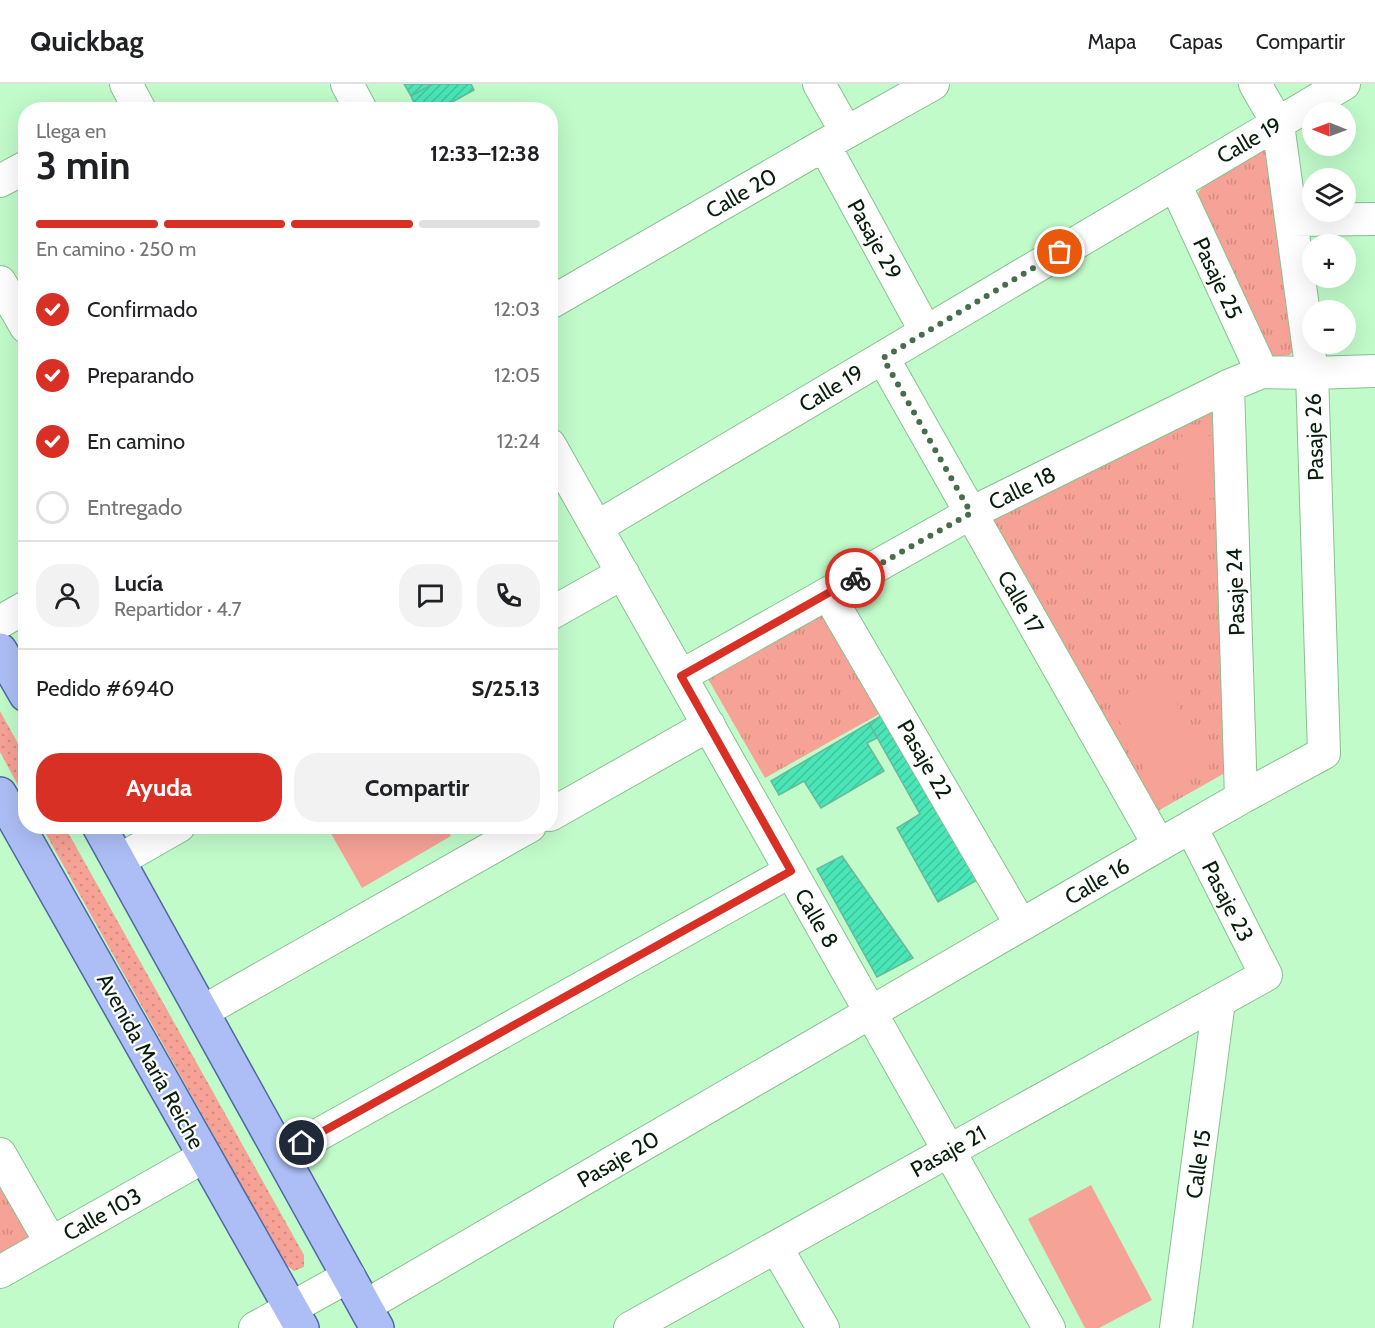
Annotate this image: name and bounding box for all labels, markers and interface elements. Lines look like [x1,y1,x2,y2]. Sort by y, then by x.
text: Quickbag [30,24,144,58]
text: Mapa [1088,29,1136,54]
text: Capas [1169,29,1223,54]
text: Compartir [1256,29,1345,54]
north arrow [1302,102,1356,156]
map controls [1302,102,1356,354]
street label: Calle 19 [1212,111,1286,170]
text: Llega en [36,119,106,143]
text: 12:33–12:38 [430,140,540,167]
text: 3 min [36,141,131,189]
street label: Calle 20 [701,162,782,224]
button: layers [1302,168,1356,222]
street label: Pasaje 29 [842,194,908,284]
pin [1034,226,1085,277]
street label: Pasaje 25 [1187,233,1248,323]
button: + [1302,234,1356,288]
icon: bag [1043,235,1076,268]
text: En camino · 250 m [36,237,196,261]
icon: check [36,293,69,326]
text: Confirmado [87,296,198,323]
text: 12:03 [494,297,540,321]
button: − [1302,300,1356,354]
icon: check [36,359,69,392]
street label: Calle 19 [794,359,868,418]
text: Preparando [87,362,194,389]
text: 12:05 [494,363,540,387]
street label: Pasaje 26 [1299,393,1330,481]
icon: check [36,425,69,458]
text: En camino [87,428,185,455]
text: 12:24 [497,429,540,453]
street label: Calle 18 [984,461,1060,516]
text: Entregado [87,494,182,521]
street label: Pasaje 24 [1220,547,1251,636]
courier [825,548,885,608]
icon: bike [839,562,872,595]
button: person [36,564,99,627]
button: chat [399,564,462,627]
button: phone [477,564,540,627]
street label: Calle 17 [992,566,1049,639]
text: Lucía [114,570,163,597]
text: Repartidor · 4.7 [114,597,242,621]
text: Pedido #6940 [36,675,174,702]
text: S/25.13 [471,675,540,702]
street label: Pasaje 22 [891,715,958,803]
button: Ayuda [36,753,282,822]
button: Compartir [294,753,540,822]
street label: Calle 16 [1060,852,1134,911]
street label: Pasaje 23 [1196,856,1259,946]
street label: Calle 8 [789,884,844,953]
street label: Avenida María Reiche [91,969,210,1154]
pin [276,1117,327,1168]
street label: Pasaje 21 [906,1120,991,1183]
street label: Pasaje 20 [572,1125,664,1194]
icon: home [285,1126,318,1159]
street label: Calle 15 [1180,1128,1217,1200]
street label: Calle 103 [59,1182,146,1247]

